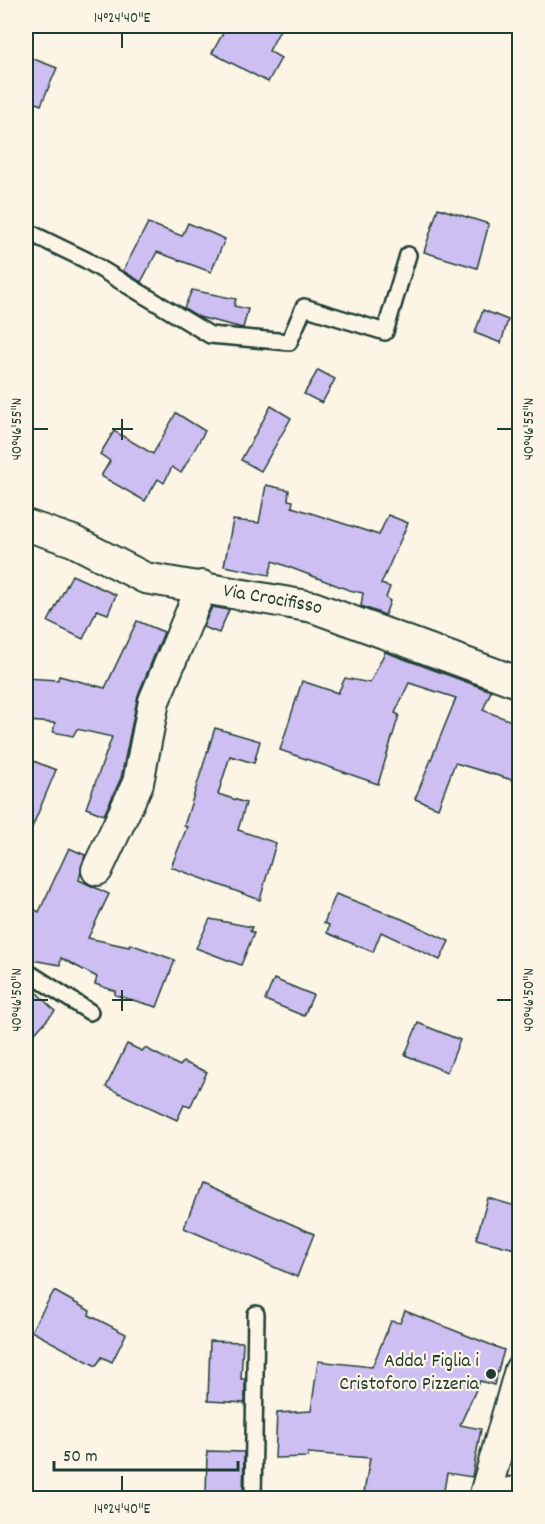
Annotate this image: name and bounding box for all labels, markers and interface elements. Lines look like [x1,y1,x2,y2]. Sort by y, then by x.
text: 14°24'40"E [94,8,150,30]
text: 40°46'55"N [7,398,29,460]
text: 40°46'55"N [519,398,541,460]
street label: Via Crocifisso [221,578,326,623]
text: 40°46'50"N [7,968,29,1032]
text: 40°46'50"N [519,968,541,1032]
place label: Adda' Figlia i Cristoforo Pizzeria [339,1348,480,1399]
marker: Adda' Figlia i Cristoforo Pizzeria [484,1367,498,1381]
scale bar [54,1434,238,1472]
text: 50 m [63,1445,98,1470]
text: 14°24'40"E [94,1499,150,1521]

